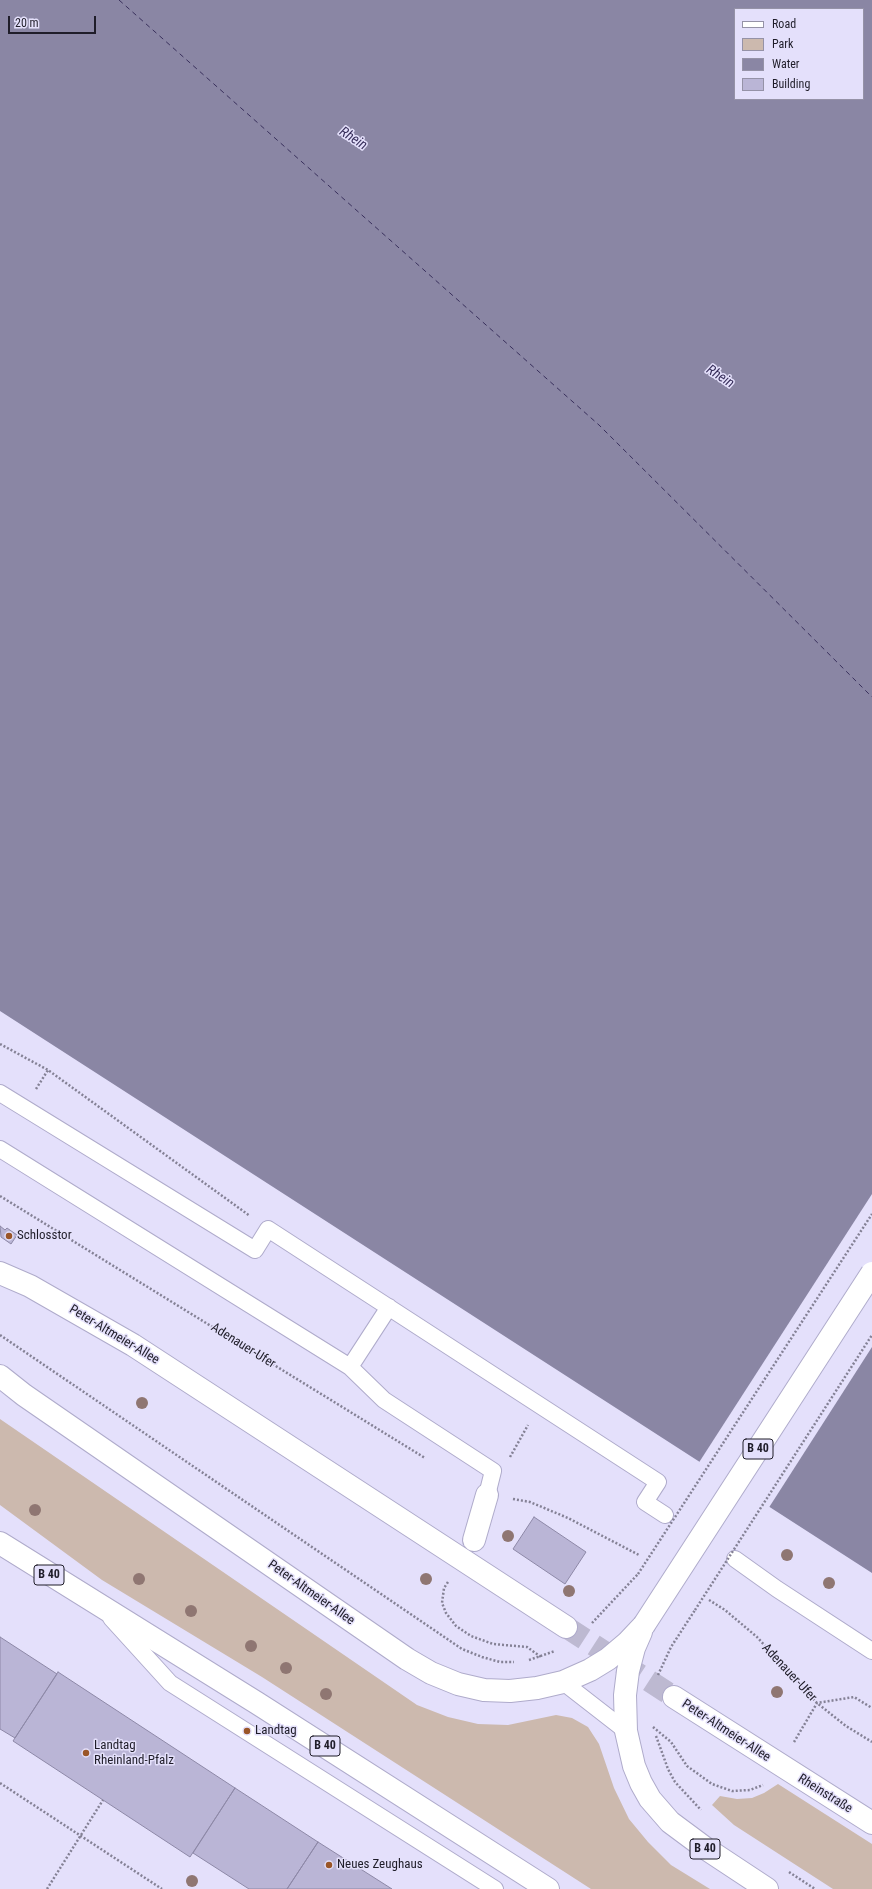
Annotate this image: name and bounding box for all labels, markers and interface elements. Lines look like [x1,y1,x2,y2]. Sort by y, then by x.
scale bar [10,8,98,34]
legend [734,8,864,100]
text: 20 m [15,16,39,30]
text: Road [772,17,796,31]
text: Park [772,37,793,51]
text: Water [772,57,800,71]
text: Building [772,77,810,91]
water label: Rhein [336,124,370,154]
water label: Rhein [703,362,737,392]
place label: Schlosstor [17,1228,72,1244]
marker: Schlosstor [4,1231,14,1241]
street label: Peter-Altmeier-Allee [66,1302,162,1368]
street label: Adenauer-Ufer [208,1320,278,1372]
road number: B 40 [743,1439,773,1459]
street label: Peter-Altmeier-Allee [265,1557,357,1629]
road number: B 40 [34,1565,64,1585]
street label: Adenauer-Ufer [758,1641,820,1705]
street label: Peter-Altmeier-Allee [679,1697,773,1765]
place label: Landtag [255,1723,297,1739]
marker: Landtag [242,1726,252,1736]
road number: B 40 [310,1736,340,1756]
place label: Landtag Rheinland-Pfalz [94,1738,174,1769]
marker: Landtag Rheinland-Pfalz [81,1748,91,1758]
street label: Rheinstraße [795,1771,855,1817]
road number: B 40 [690,1839,720,1859]
place label: Neues Zeughaus [337,1857,423,1873]
marker: Neues Zeughaus [324,1860,334,1870]

